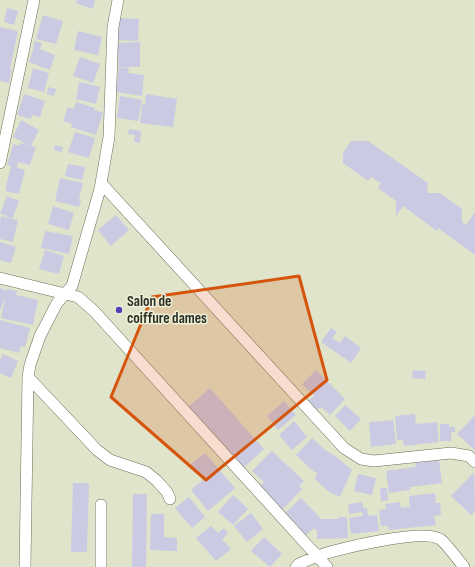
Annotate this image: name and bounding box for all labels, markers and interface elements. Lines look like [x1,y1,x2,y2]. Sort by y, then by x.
place label: Salon de coiffure dames [127,292,207,328]
marker: Salon de coiffure dames [114,305,124,315]

